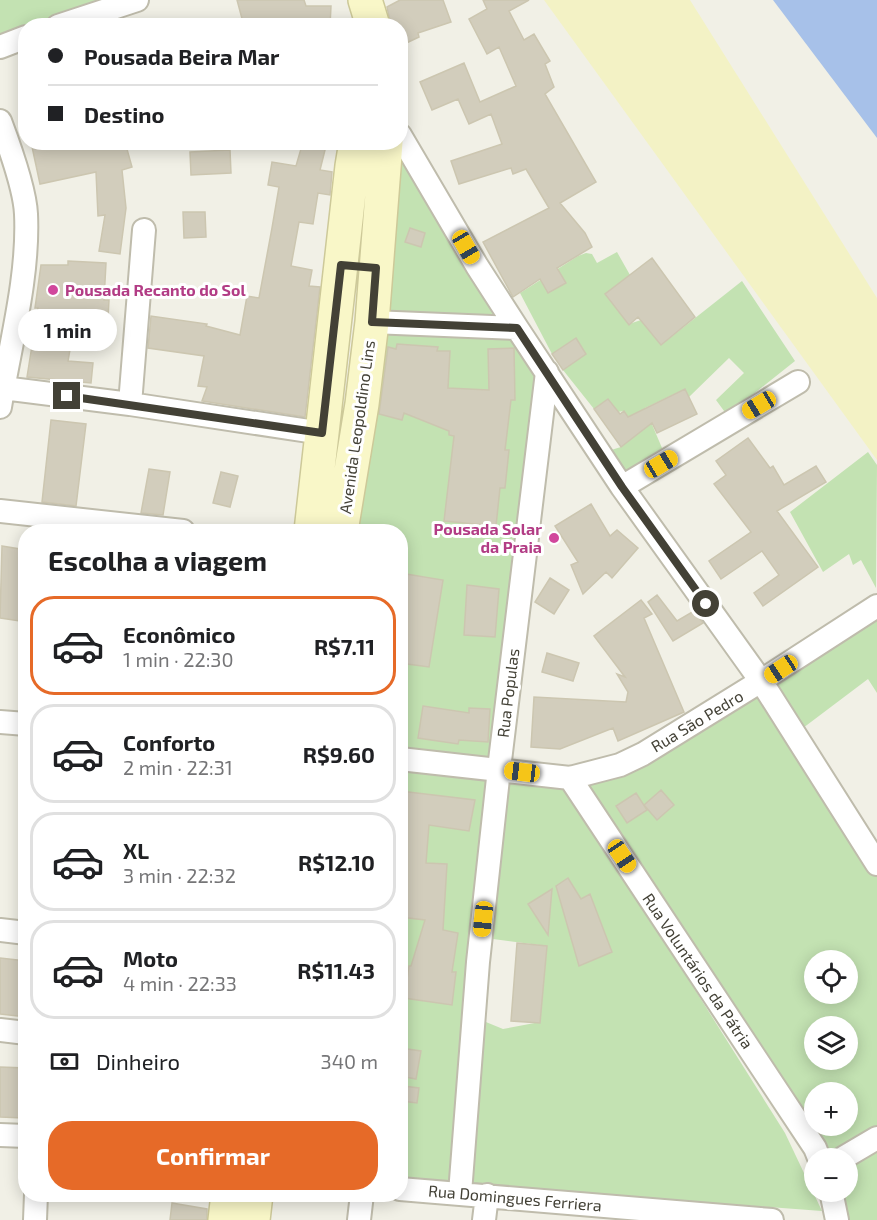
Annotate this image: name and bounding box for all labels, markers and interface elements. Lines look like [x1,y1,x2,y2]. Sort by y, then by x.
text: Pousada Beira Mar [84,43,279,69]
text: Destino [84,101,164,127]
car [449,227,483,267]
place label: Pousada Recanto do Sol [65,280,246,299]
marker: Pousada Recanto do Sol [46,283,60,297]
callout: 1 min [17,309,116,351]
text: 1 min [43,318,92,342]
street label: Avenida Leopoldino Lins [335,339,378,515]
route end [53,382,80,409]
car [739,388,779,422]
car [641,447,681,481]
place label: Pousada Solar da Praia [433,519,542,556]
marker: Pousada Solar da Praia [547,531,561,545]
text: Escolha a viagem [48,544,267,576]
route start [692,590,719,617]
icon: car [51,619,105,673]
text: Econômico [123,621,235,647]
text: R$7.11 [314,633,375,659]
text: 1 min · 22:30 [123,647,234,671]
street label: Rua Populas [493,647,522,739]
car [761,652,801,686]
street label: Rua São Pedro [647,686,746,756]
icon: car [51,727,105,781]
text: Conforto [123,729,215,755]
text: R$9.60 [303,741,375,767]
text: 2 min · 22:31 [123,755,233,779]
car [503,761,541,783]
icon: car [51,835,105,889]
car [604,836,640,876]
text: XL [123,837,149,863]
text: R$12.10 [298,849,375,875]
text: 3 min · 22:32 [123,863,236,887]
street label: Rua Voluntários da Pátria [639,889,758,1052]
car [472,900,494,938]
icon: car [51,943,105,997]
text: Moto [123,945,178,971]
map controls [804,950,858,1202]
button: locate [804,950,858,1004]
text: R$11.43 [297,957,375,983]
text: 4 min · 22:33 [123,971,237,995]
button: layers [804,1016,858,1070]
icon: cash [48,1045,81,1078]
text: Dinheiro [96,1048,180,1074]
text: 340 m [321,1049,378,1073]
button: + [804,1082,858,1136]
button: Confirmar [48,1121,378,1190]
button: − [804,1148,858,1202]
street label: Rua Domingues Ferriera [427,1180,603,1215]

